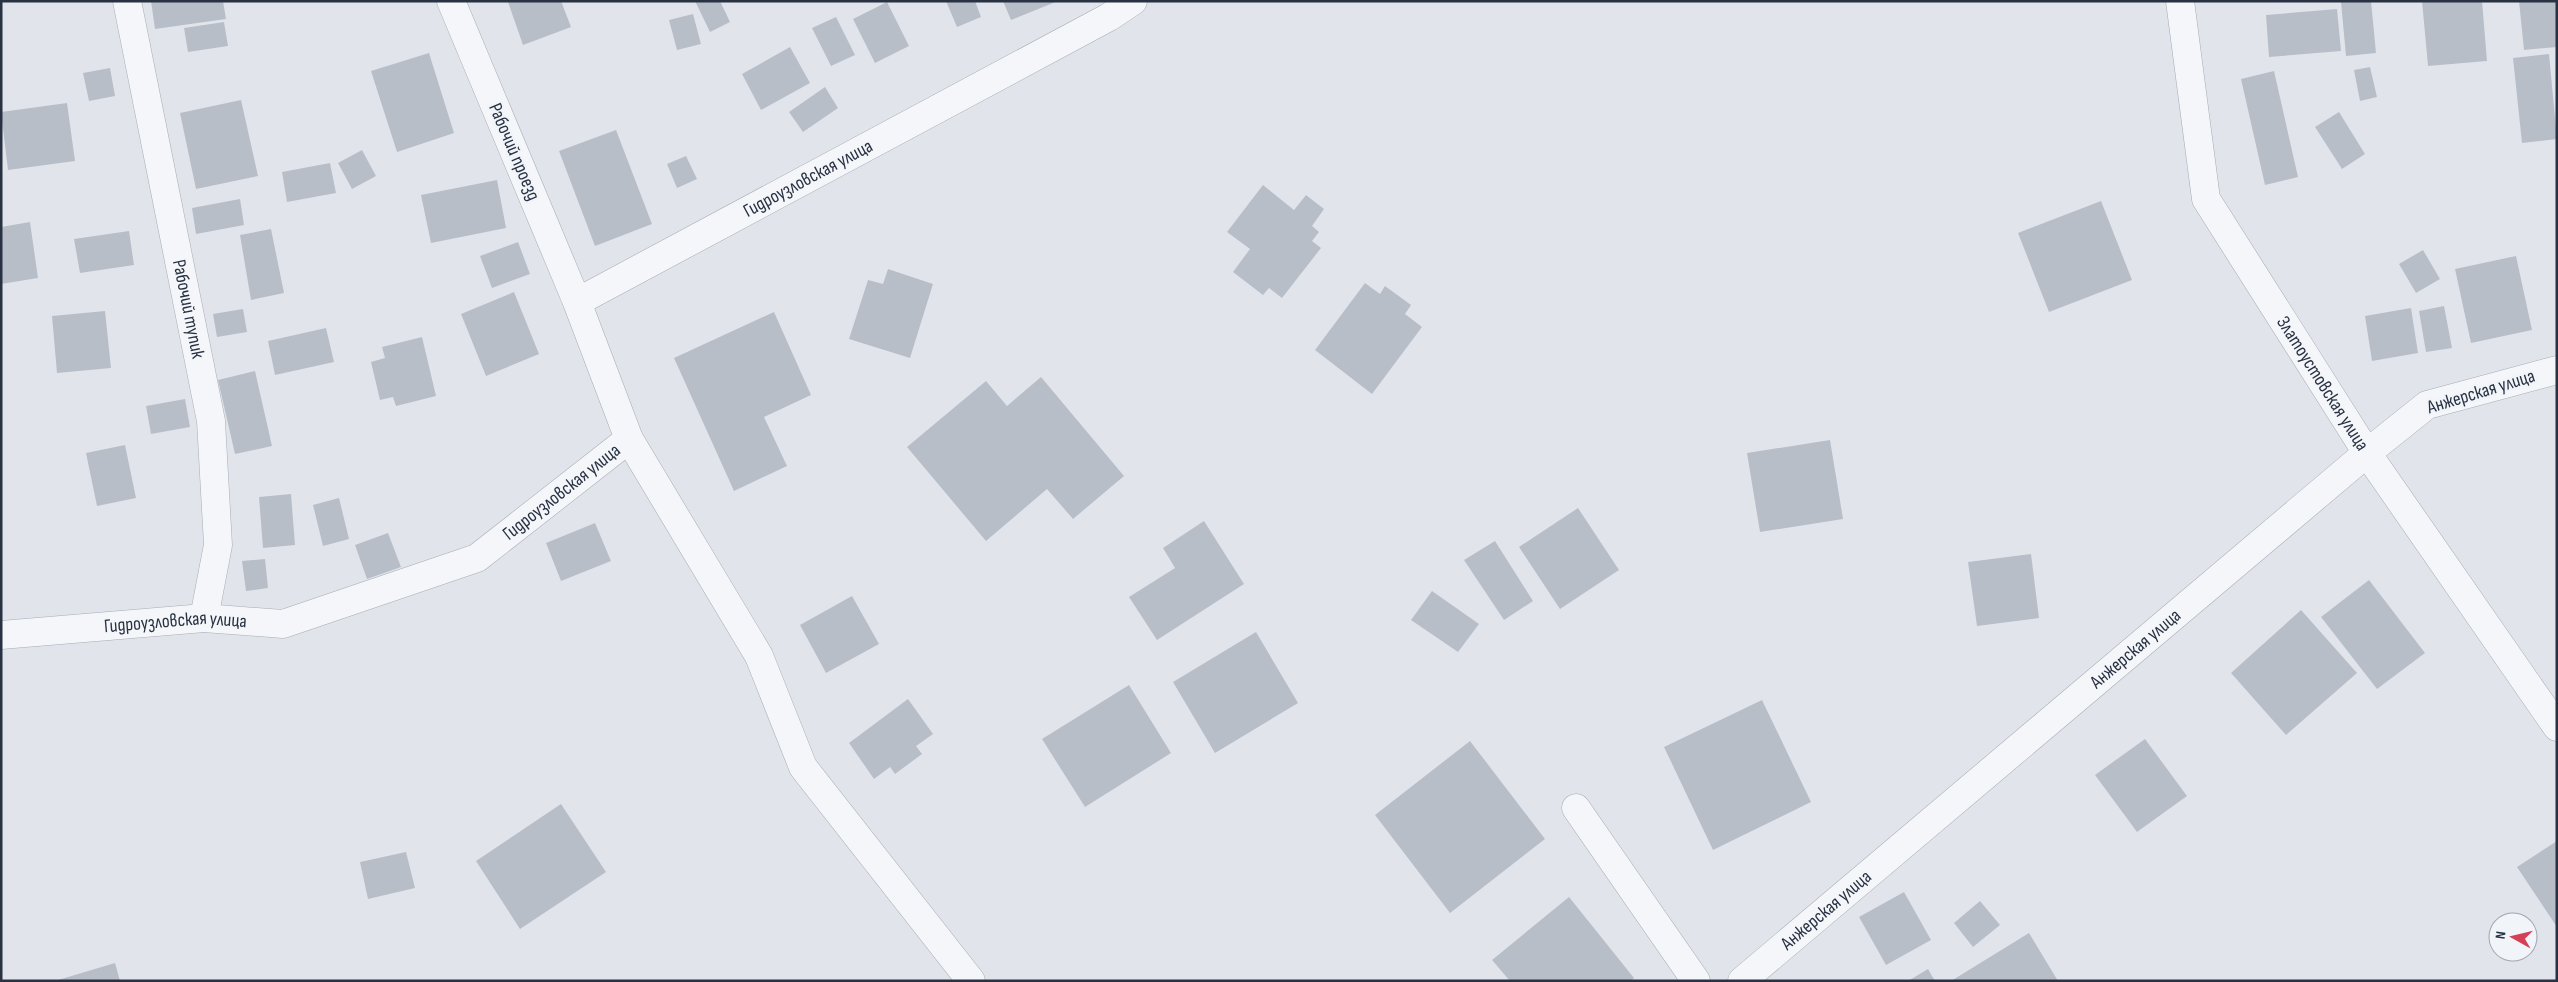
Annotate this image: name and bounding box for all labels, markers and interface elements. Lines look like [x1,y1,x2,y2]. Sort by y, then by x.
street label: Рабочий проезд [483,100,545,204]
street label: Гидроузловская улица [739,134,877,222]
street label: Рабочий тупик [167,257,210,361]
street label: Златоустовская улица [2272,312,2374,455]
street label: Анжерская улица [2423,365,2538,420]
street label: Гидроузловская улица [498,439,625,545]
street label: Анжерская улица [2085,604,2186,694]
street label: Гидроузловская улица [103,606,248,638]
street label: Анжерская улица [1775,865,1876,956]
north arrow [2488,912,2538,962]
text: N [2492,930,2510,940]

